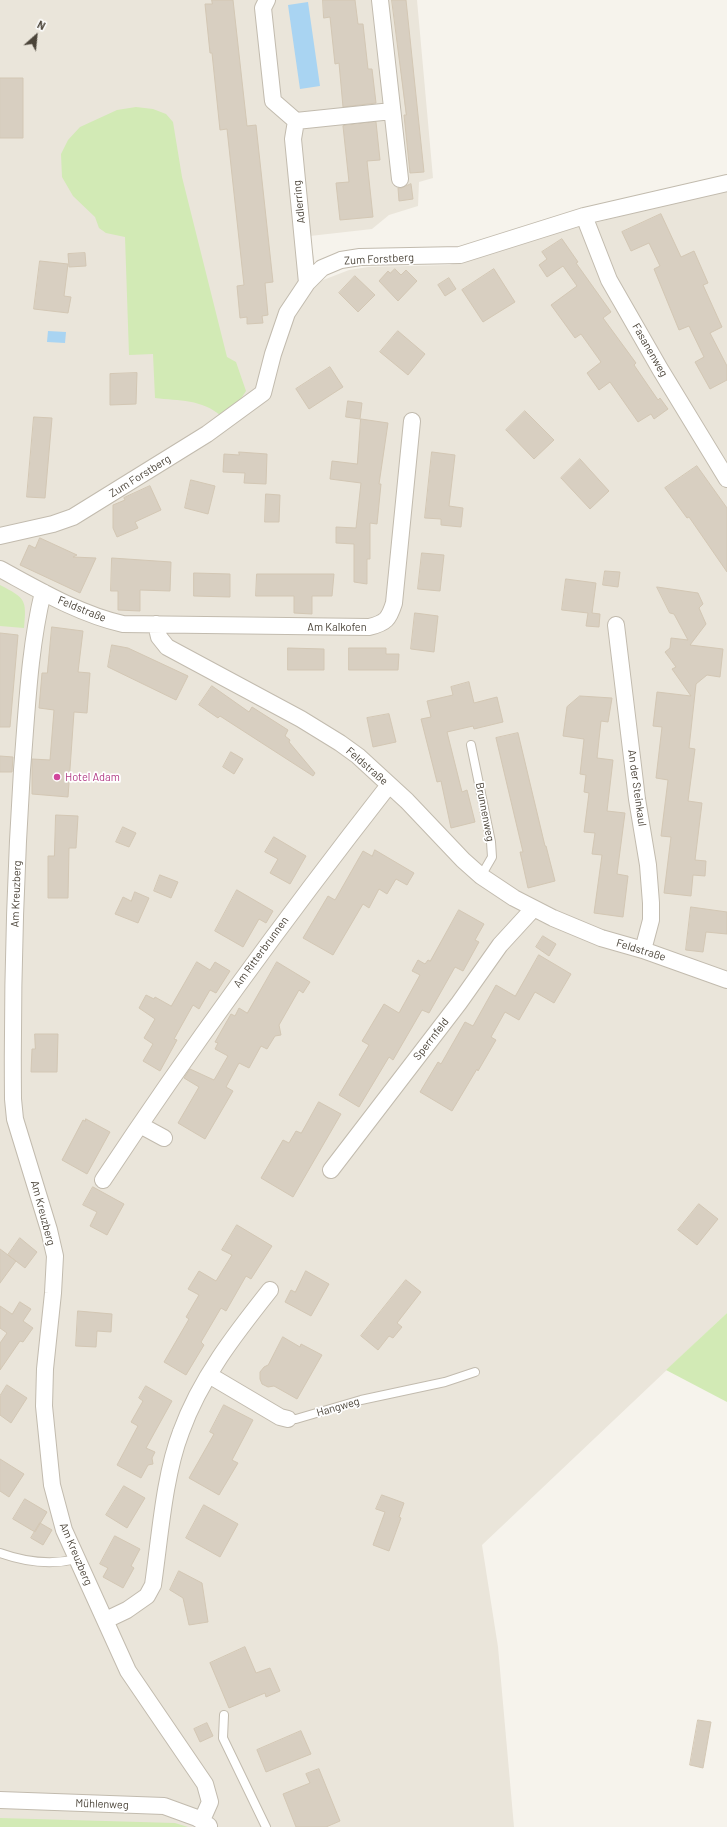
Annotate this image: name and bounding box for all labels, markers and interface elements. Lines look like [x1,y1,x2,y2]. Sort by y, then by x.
north arrow [16,16,56,56]
text: N [35,17,48,32]
street label: Adlerring [290,180,308,224]
street label: Zum Forstberg [344,251,414,267]
street label: Fasanenweg [629,321,671,379]
street label: Zum Forstberg [107,452,173,500]
street label: Feldstraße [56,593,108,625]
street label: Am Kalkofen [307,620,367,634]
street label: Feldstraße [343,744,391,788]
street label: An der Steinkaul [625,749,649,827]
place label: Hotel Adam [65,770,120,784]
marker: Hotel Adam [52,772,62,782]
street label: Brunnenweg [473,781,497,843]
street label: Am Kreuzberg [8,860,24,928]
street label: Am Ritterbrunnen [231,914,291,990]
street label: Feldstraße [615,936,667,964]
street label: Sperrnfeld [410,1015,452,1063]
street label: Am Kreuzberg [28,1179,58,1247]
street label: Hangweg [315,1395,361,1419]
street label: Am Kreuzberg [57,1521,95,1587]
street label: Mühlenweg [75,1796,129,1812]

